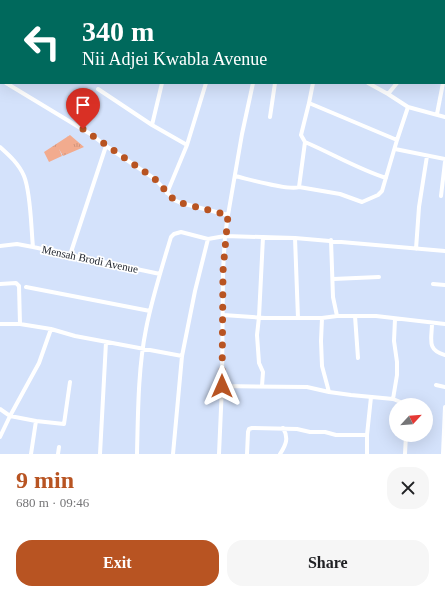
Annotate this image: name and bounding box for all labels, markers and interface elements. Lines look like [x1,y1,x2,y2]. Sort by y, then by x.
icon: left [16,16,68,68]
text: 340 m [82,16,154,47]
text: Nii Adjei Kwabla Avenue [82,49,267,69]
pin [66,88,100,129]
icon: arrive [72,94,94,116]
street label: Mensah Brodi Avenue [41,243,139,275]
position arrow [201,365,243,407]
north arrow [389,398,433,442]
map controls [389,398,433,442]
text: 9 min [16,467,74,493]
button: close [387,467,429,509]
text: 680 m · 09:46 [16,495,89,510]
button: Exit [16,540,219,586]
button: Share [227,540,429,586]

